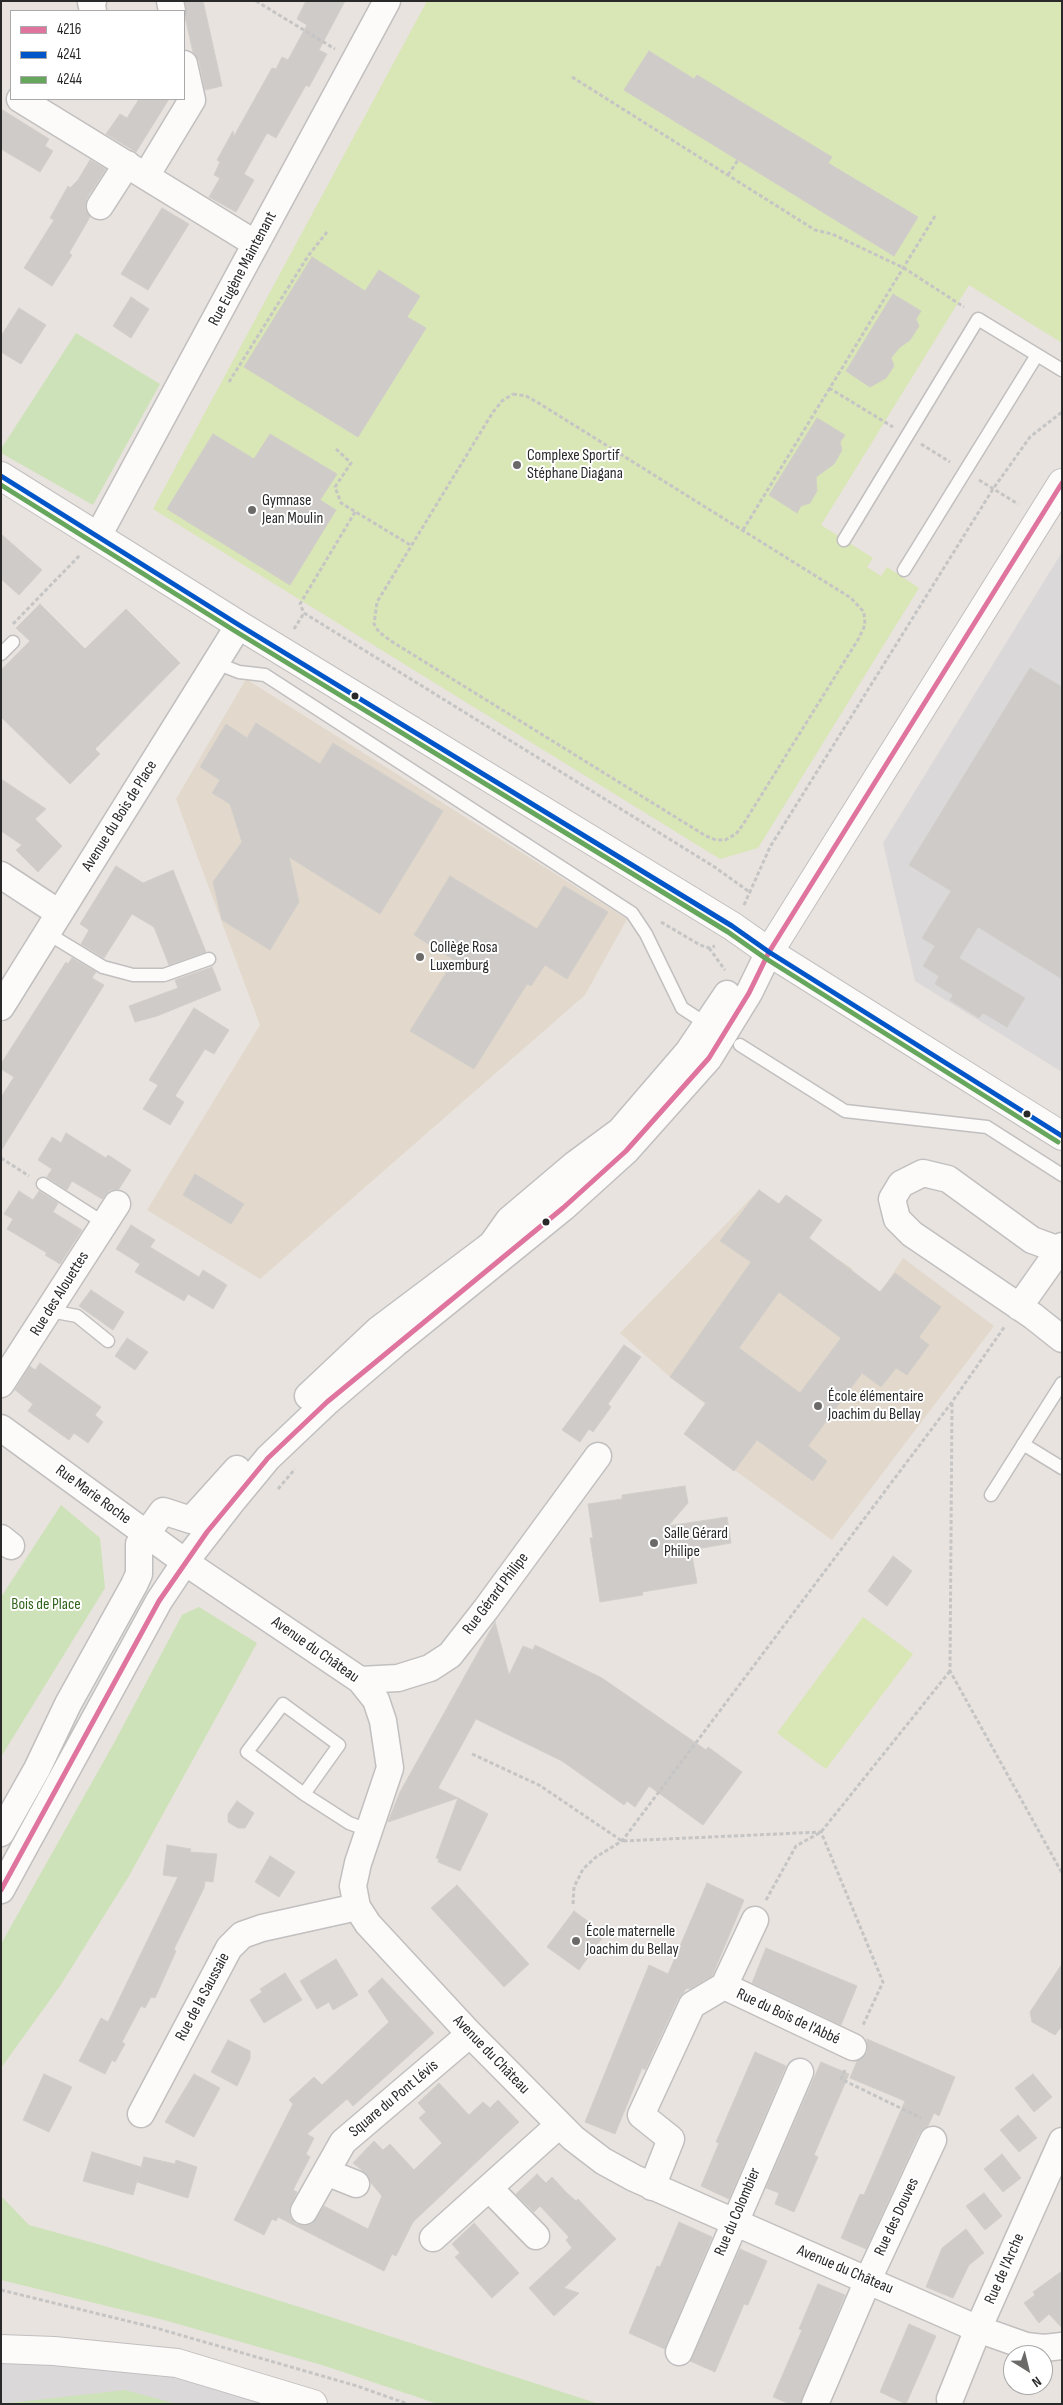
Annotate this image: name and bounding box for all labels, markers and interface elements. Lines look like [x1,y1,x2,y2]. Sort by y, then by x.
legend [10,10,185,100]
text: 4216 [57,20,81,39]
text: 4241 [57,45,81,64]
text: 4244 [57,70,82,89]
street label: Rue Eugène Maintenant [205,209,281,329]
place label: Complexe Sportif Stéphane Diagana [527,446,623,484]
marker: Complexe Sportif Stéphane Diagana [511,459,523,471]
place label: Gymnase Jean Moulin [262,491,323,529]
marker: Gymnase Jean Moulin [246,504,258,516]
unlabelled marker [350,691,360,701]
street label: Avenue du Bois de Place [78,757,162,875]
place label: Collège Rosa Luxemburg [430,938,498,976]
marker: Collège Rosa Luxemburg [414,951,426,963]
unlabelled marker [1022,1109,1032,1119]
unlabelled marker [541,1217,551,1227]
street label: Rue des Alouettes [26,1248,94,1340]
place label: École élémentaire Joachim du Bellay [828,1387,924,1425]
marker: École élémentaire Joachim du Bellay [812,1400,824,1412]
street label: Rue Marie Roche [51,1461,135,1529]
place label: Salle Gérard Philipe [664,1524,728,1562]
marker: Salle Gérard Philipe [648,1537,660,1549]
street label: Rue Gérard Philipe [459,1549,533,1639]
park label: Bois de Place [11,1595,81,1615]
street label: Avenue du Château [268,1613,362,1687]
place label: École maternelle Joachim du Bellay [586,1922,679,1960]
marker: École maternelle Joachim du Bellay [570,1935,582,1947]
street label: Rue de la Saussaie [172,1950,234,2044]
street label: Rue du Bois de l'Abbé [733,1985,843,2049]
street label: Avenue du Château [449,2012,533,2098]
street label: Square du Pont Lévis [346,2056,442,2142]
street label: Rue du Colombier [711,2165,765,2259]
street label: Rue des Douves [871,2175,923,2259]
street label: Rue de l'Arche [981,2231,1029,2307]
street label: Avenue du Château [794,2241,896,2299]
north arrow [1003,2345,1053,2395]
text: N [1029,2373,1045,2391]

